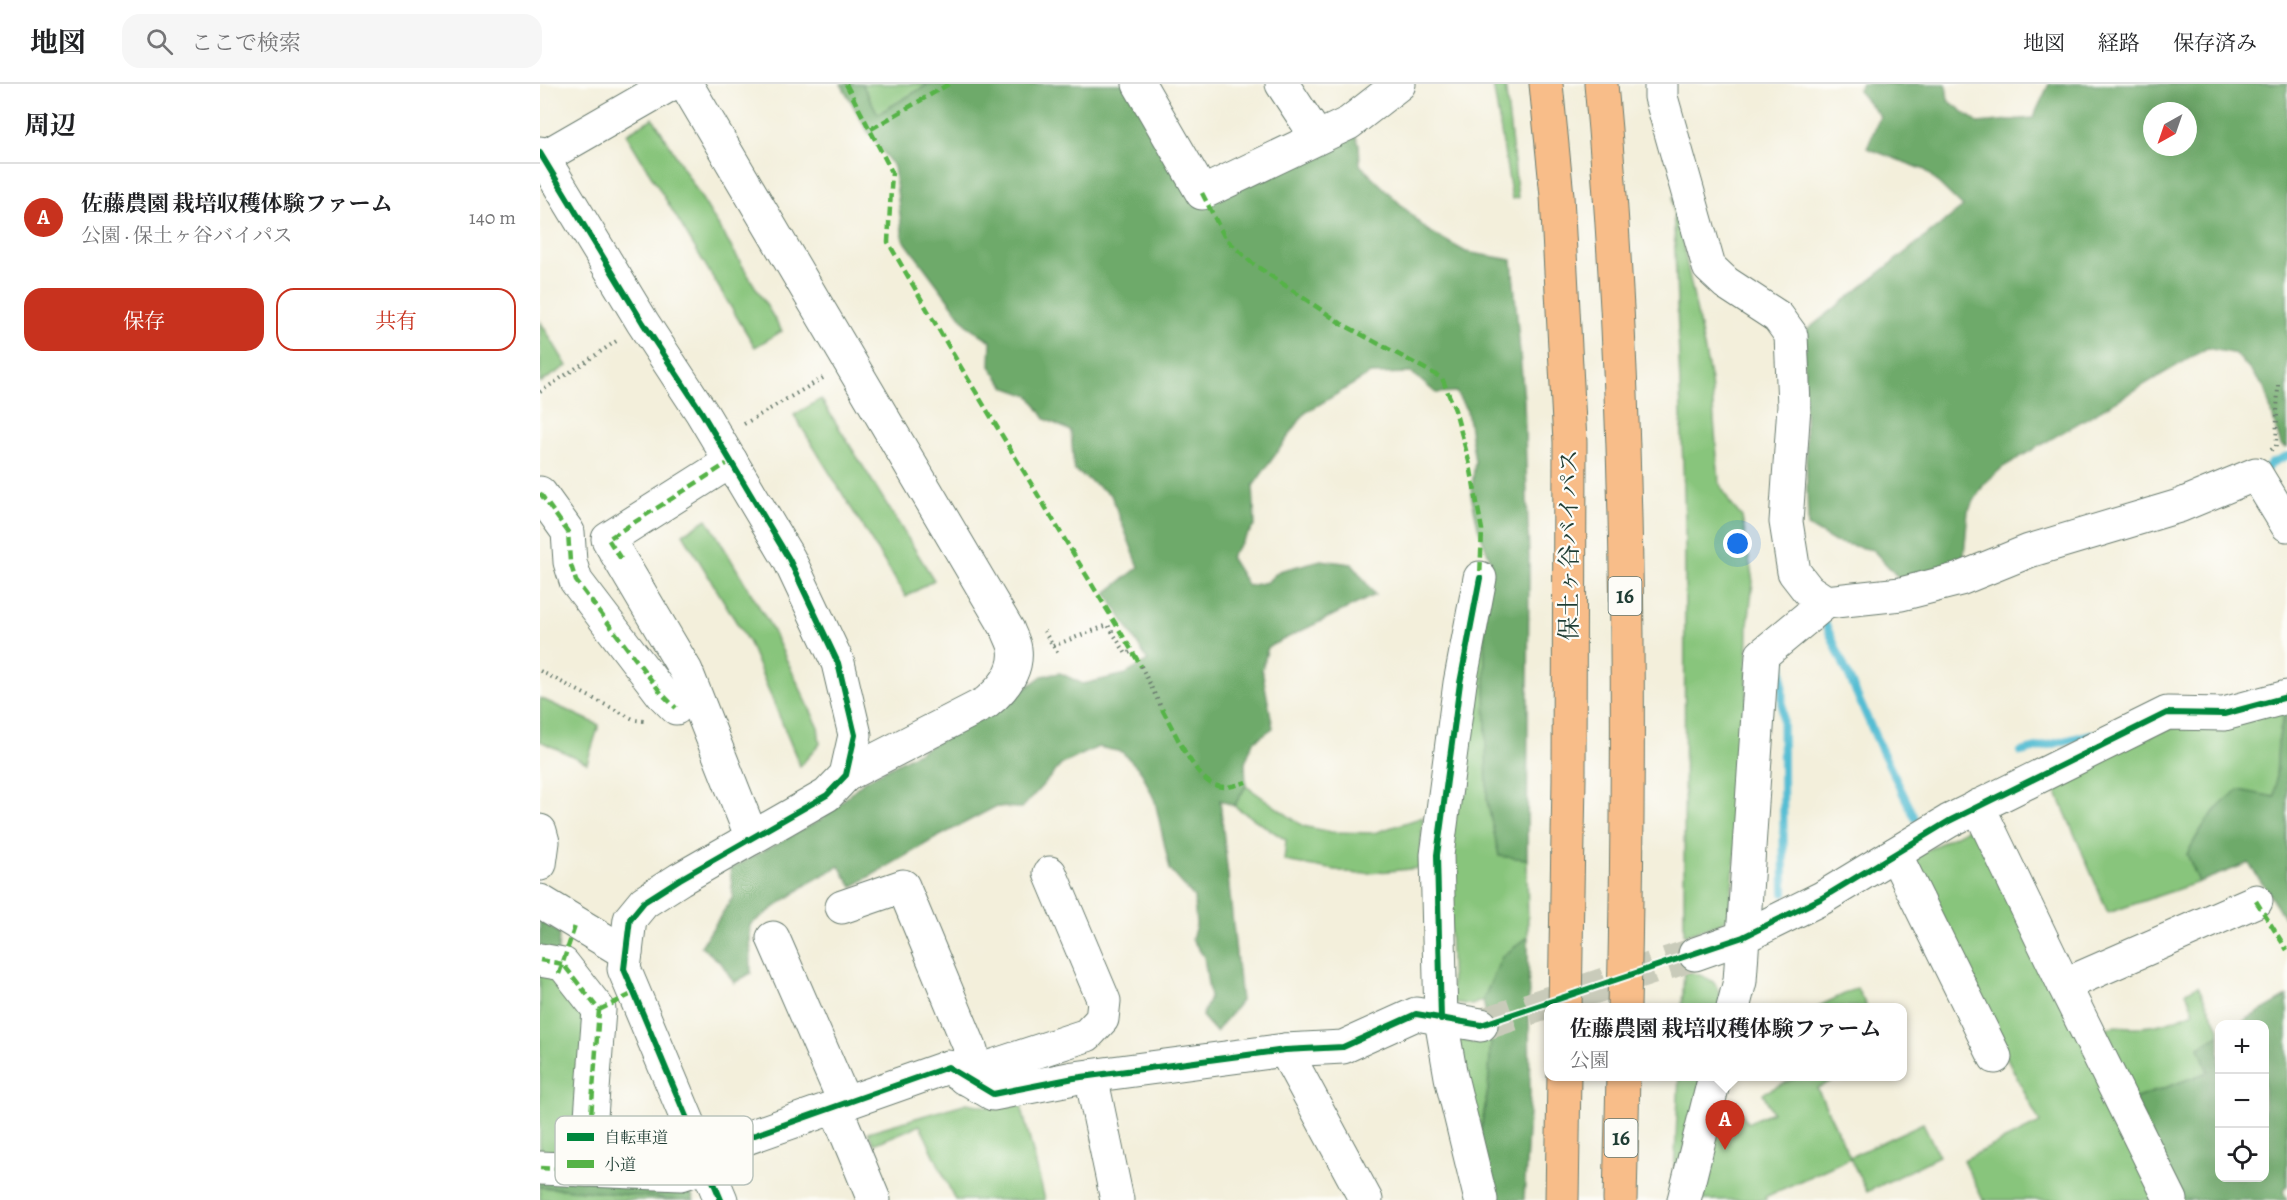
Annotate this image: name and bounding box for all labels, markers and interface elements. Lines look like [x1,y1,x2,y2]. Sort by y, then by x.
search box [122,14,542,68]
text: 地図 [30,24,86,62]
icon: search [143,25,176,58]
text: ここで検索 [191,28,301,58]
text: 地図 [2023,29,2065,57]
text: 経路 [2098,29,2140,57]
text: 保存済み [2173,29,2257,57]
north arrow [2143,102,2197,156]
text: 周辺 [24,108,76,143]
text: 佐藤農園 栽培収穫体験ファーム [81,189,392,219]
text: A [37,204,50,231]
text: 140 m [469,204,516,231]
text: 公園 · 保土ヶ谷バイパス [81,222,292,249]
button: 保存 [24,288,264,351]
button: 共有 [276,288,516,351]
street label: 保土ヶ谷バイパス [1553,449,1585,641]
your location [1723,529,1752,558]
road number: 16 [1608,577,1642,615]
popup [1544,1003,1907,1081]
text: 佐藤農園 栽培収穫体験ファーム [1570,1014,1881,1044]
map controls [2215,1020,2269,1182]
button: + [2215,1020,2269,1074]
text: 公園 [1570,1047,1610,1074]
button: − [2215,1074,2269,1128]
pin: A [1706,1100,1744,1150]
legend [555,1116,753,1185]
road number: 16 [1604,1119,1638,1157]
text: 自転車道 [604,1127,668,1149]
button: locate [2215,1128,2269,1182]
text: 小道 [604,1154,636,1176]

